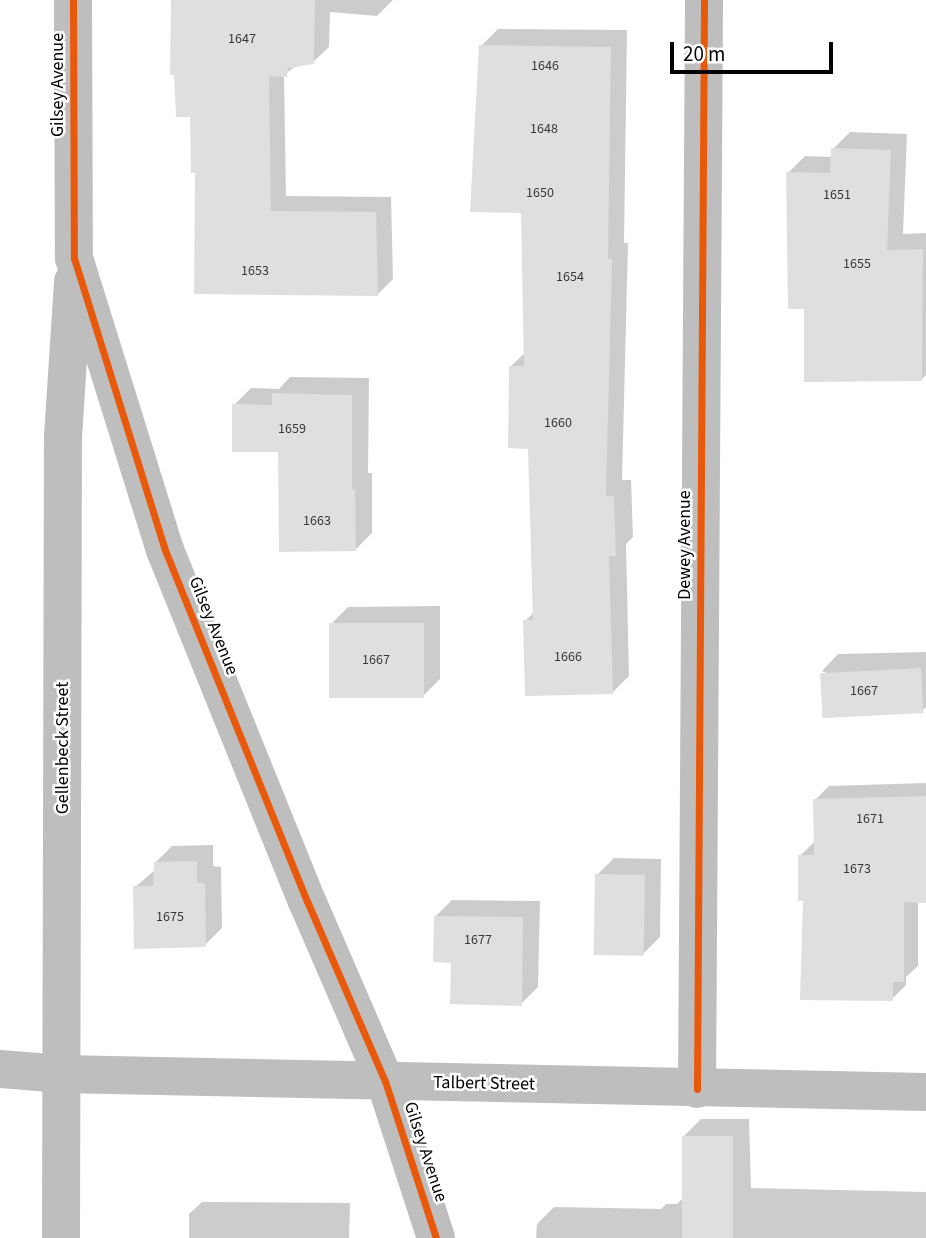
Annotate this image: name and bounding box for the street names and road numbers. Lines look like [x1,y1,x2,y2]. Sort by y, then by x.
street label: Gilsey Avenue [47,33,69,137]
street label: Dewey Avenue [674,490,696,600]
street label: Gilsey Avenue [183,574,243,678]
street label: Gellenbeck Street [52,682,74,814]
street label: Talbert Street [433,1072,535,1096]
street label: Gilsey Avenue [399,1099,451,1205]

